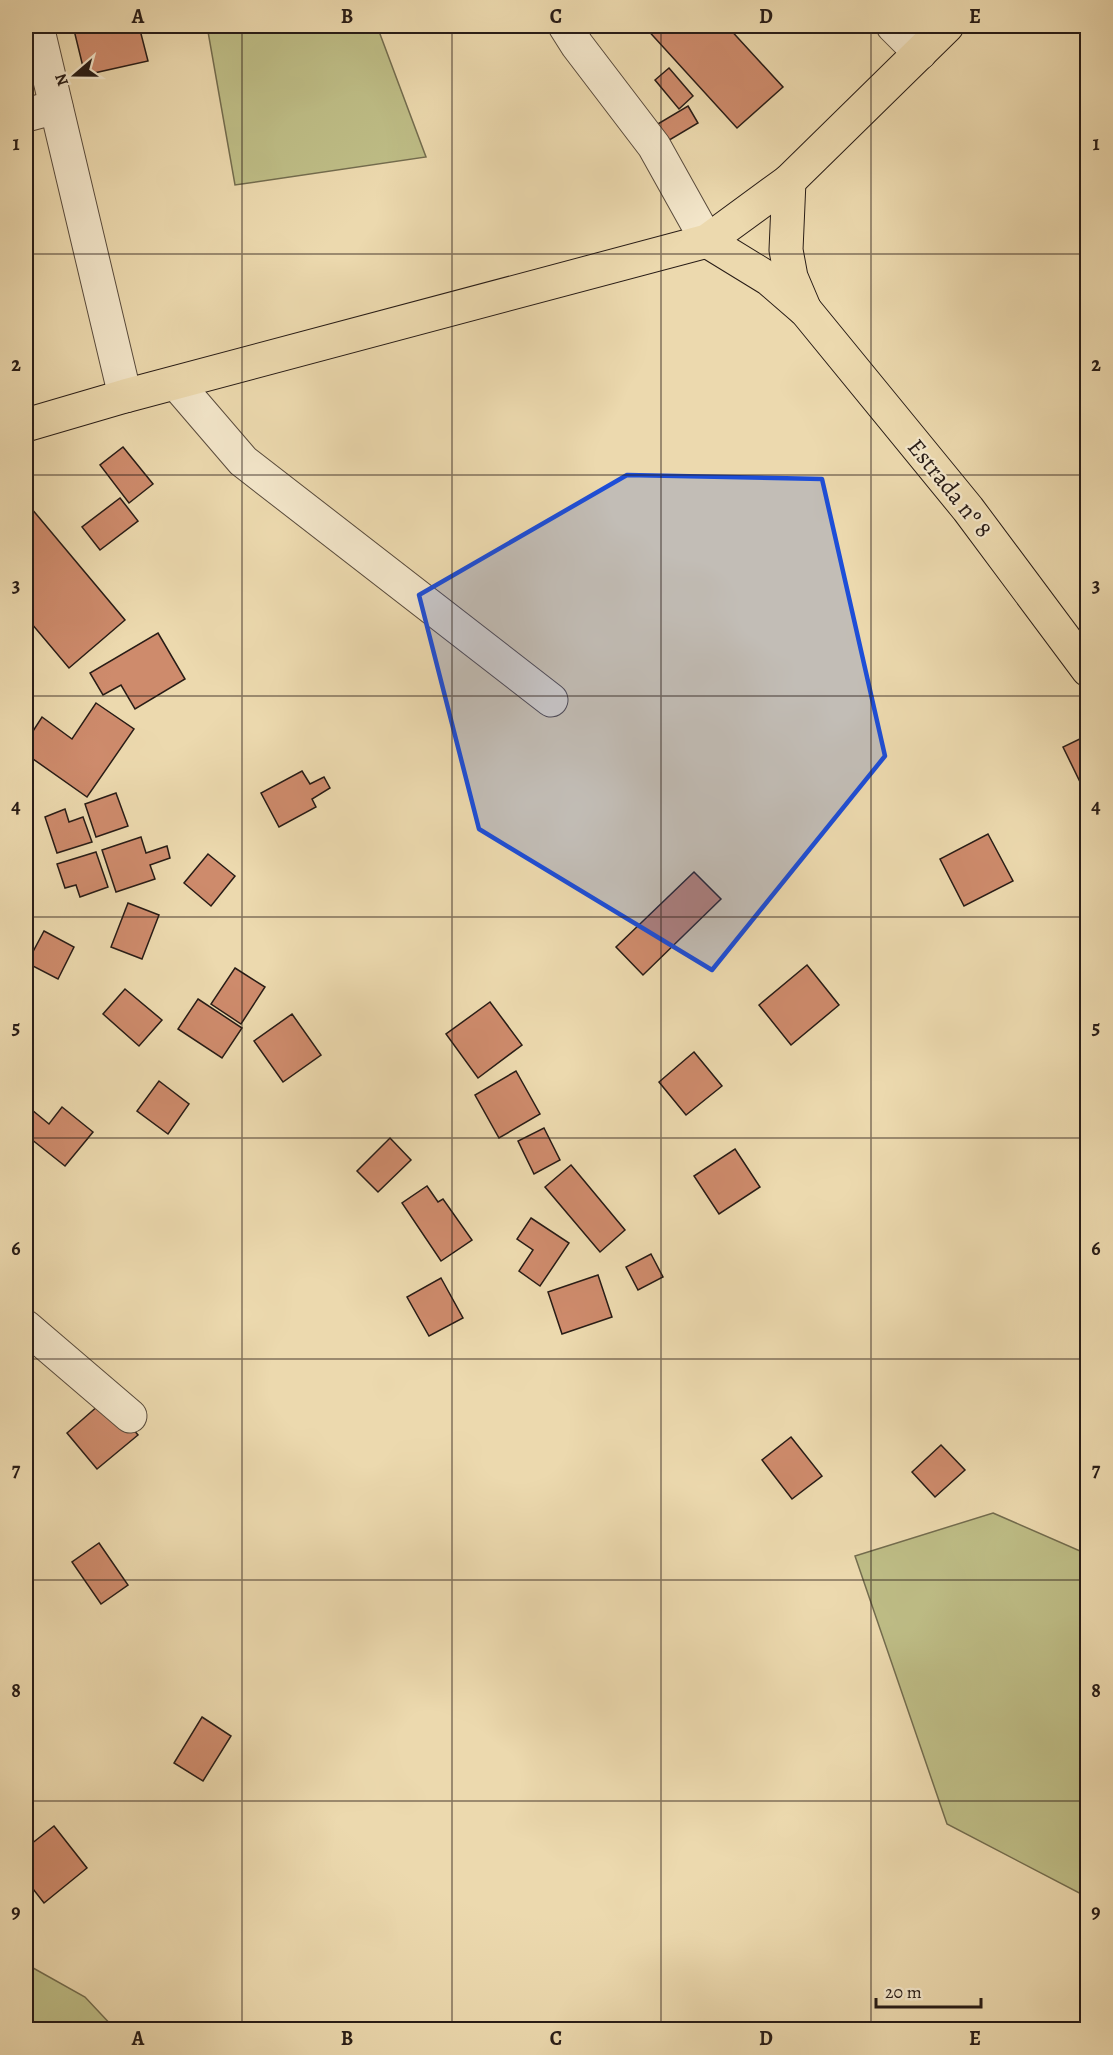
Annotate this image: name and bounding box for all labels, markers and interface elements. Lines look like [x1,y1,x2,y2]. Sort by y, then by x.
text: A [131,3,145,30]
text: B [341,3,353,30]
text: C [550,3,562,30]
text: D [759,3,773,30]
text: E [969,3,981,30]
north arrow [45,45,105,105]
text: N [49,70,74,89]
text: 1 [12,130,20,157]
text: 1 [1092,130,1100,157]
text: 2 [11,351,21,378]
text: 2 [1091,351,1101,378]
street label: Estrada nº 8 [900,432,1000,544]
text: 3 [12,572,20,599]
text: 3 [1092,572,1100,599]
text: 4 [11,793,21,820]
text: 4 [1091,793,1101,820]
text: 5 [12,1014,20,1041]
text: 5 [1092,1014,1100,1041]
text: 6 [11,1235,21,1262]
text: 6 [1091,1235,1101,1262]
text: 7 [12,1456,21,1483]
text: 7 [1092,1456,1101,1483]
text: 8 [11,1677,21,1704]
text: 8 [1091,1677,1101,1704]
text: 9 [11,1898,21,1925]
text: 9 [1091,1898,1101,1925]
scale bar [876,1971,981,2009]
text: 20 m [885,1980,922,2004]
text: A [131,2025,145,2052]
text: B [341,2025,353,2052]
text: C [550,2025,562,2052]
text: D [759,2025,773,2052]
text: E [969,2025,981,2052]

